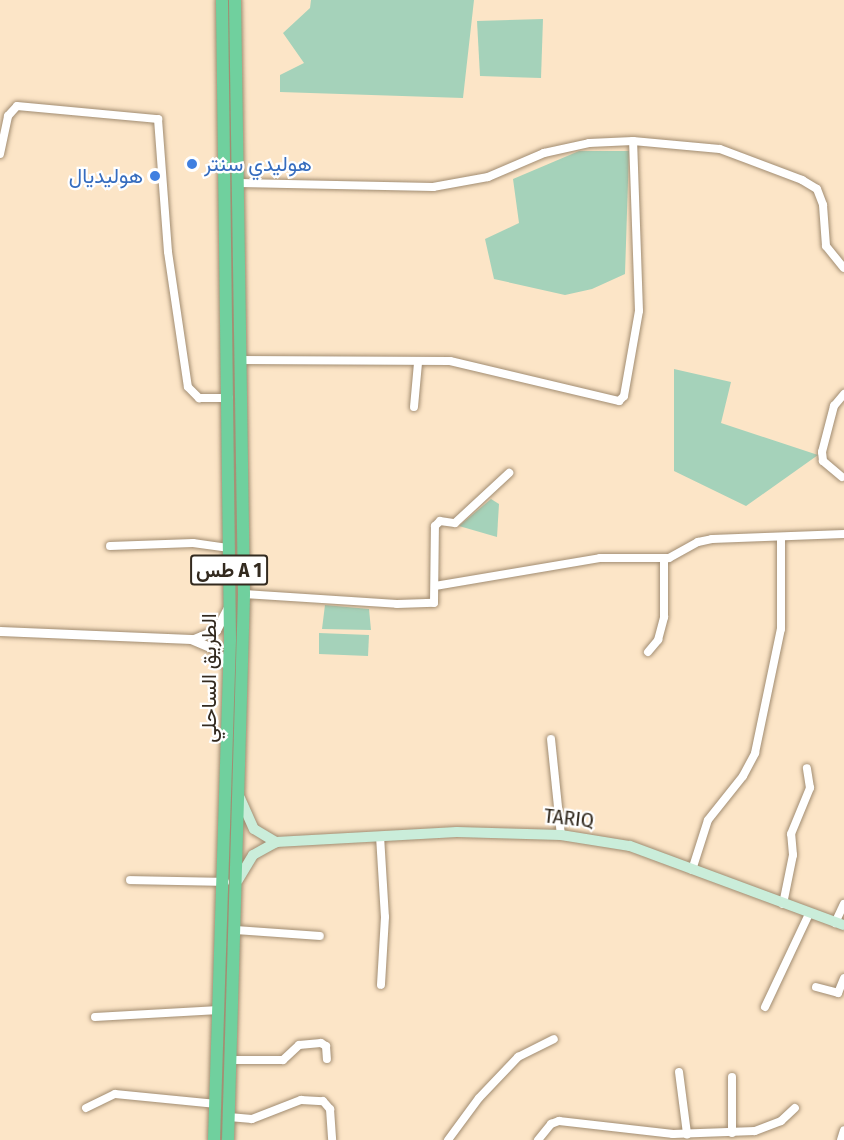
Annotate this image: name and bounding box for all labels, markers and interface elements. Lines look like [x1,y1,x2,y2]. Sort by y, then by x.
place label: هوليدي سنتر [204,151,312,177]
marker: هوليدي سنتر [185,157,199,171]
place label: هوليديال [69,163,143,189]
marker: هوليديال [148,169,162,183]
road number: طس A 1 [190,553,268,587]
street label: الطريق الساحلي [196,613,222,743]
street label: TARIQ [543,803,595,833]

